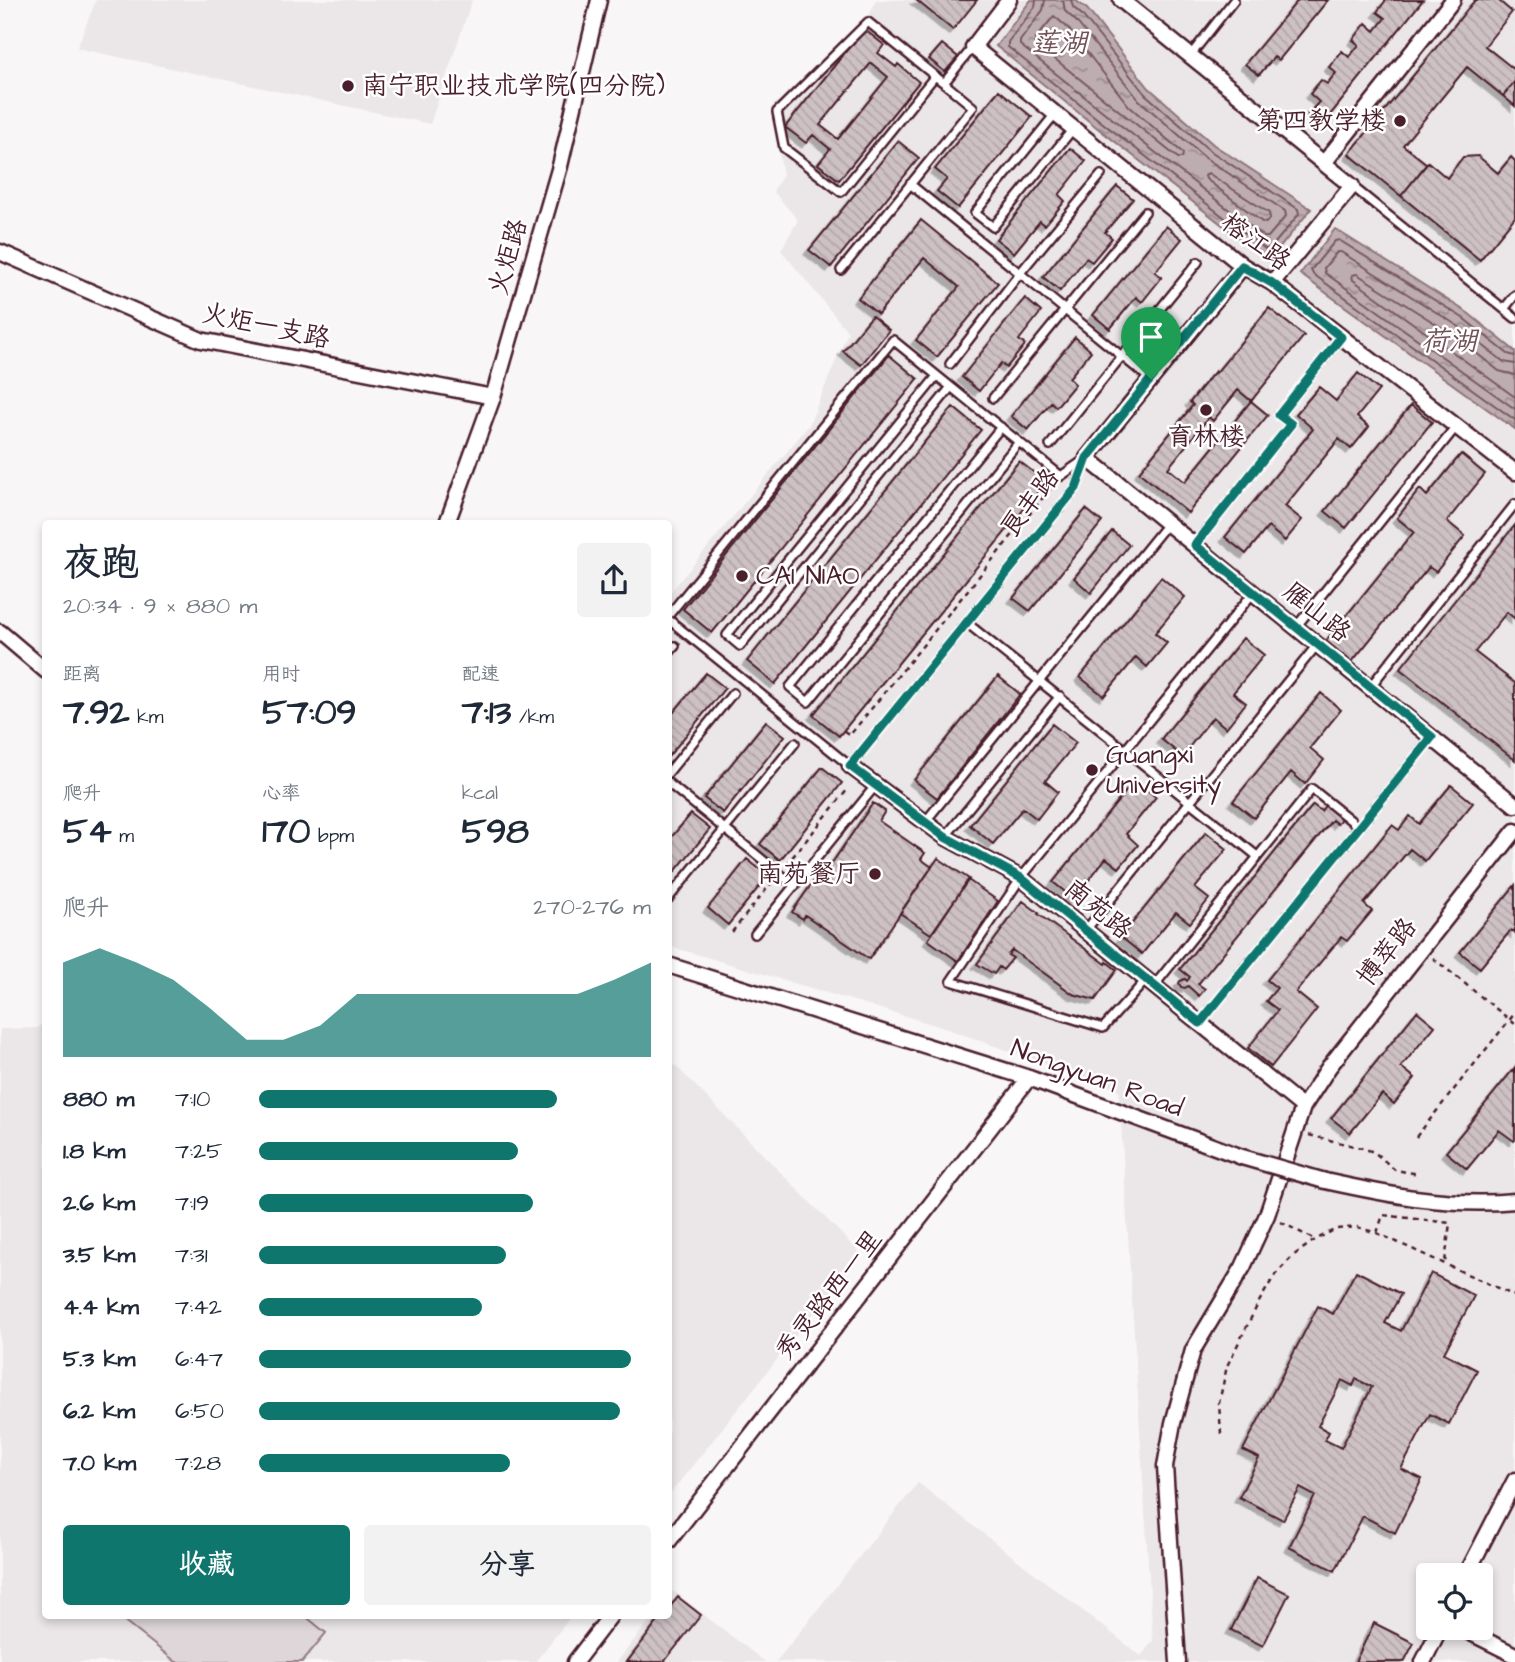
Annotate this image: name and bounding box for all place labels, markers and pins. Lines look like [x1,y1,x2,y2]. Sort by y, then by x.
place label: 南宁职业技术学院(四分院) [362,68,665,104]
marker: 南宁职业技术学院(四分院) [340,78,356,94]
place label: 第四教学楼 [1256,103,1386,139]
marker: 第四教学楼 [1392,113,1408,129]
pin [1121,307,1181,379]
marker: 育林楼 [1198,402,1214,418]
place label: 育林楼 [1167,419,1245,455]
place label: CAI NIAO [756,558,860,594]
marker: CAI NIAO [734,568,750,584]
place label: Guangxi University [1106,737,1221,805]
marker: Guangxi University [1084,762,1100,778]
place label: 南苑餐厅 [757,856,861,892]
marker: 南苑餐厅 [867,866,883,882]

